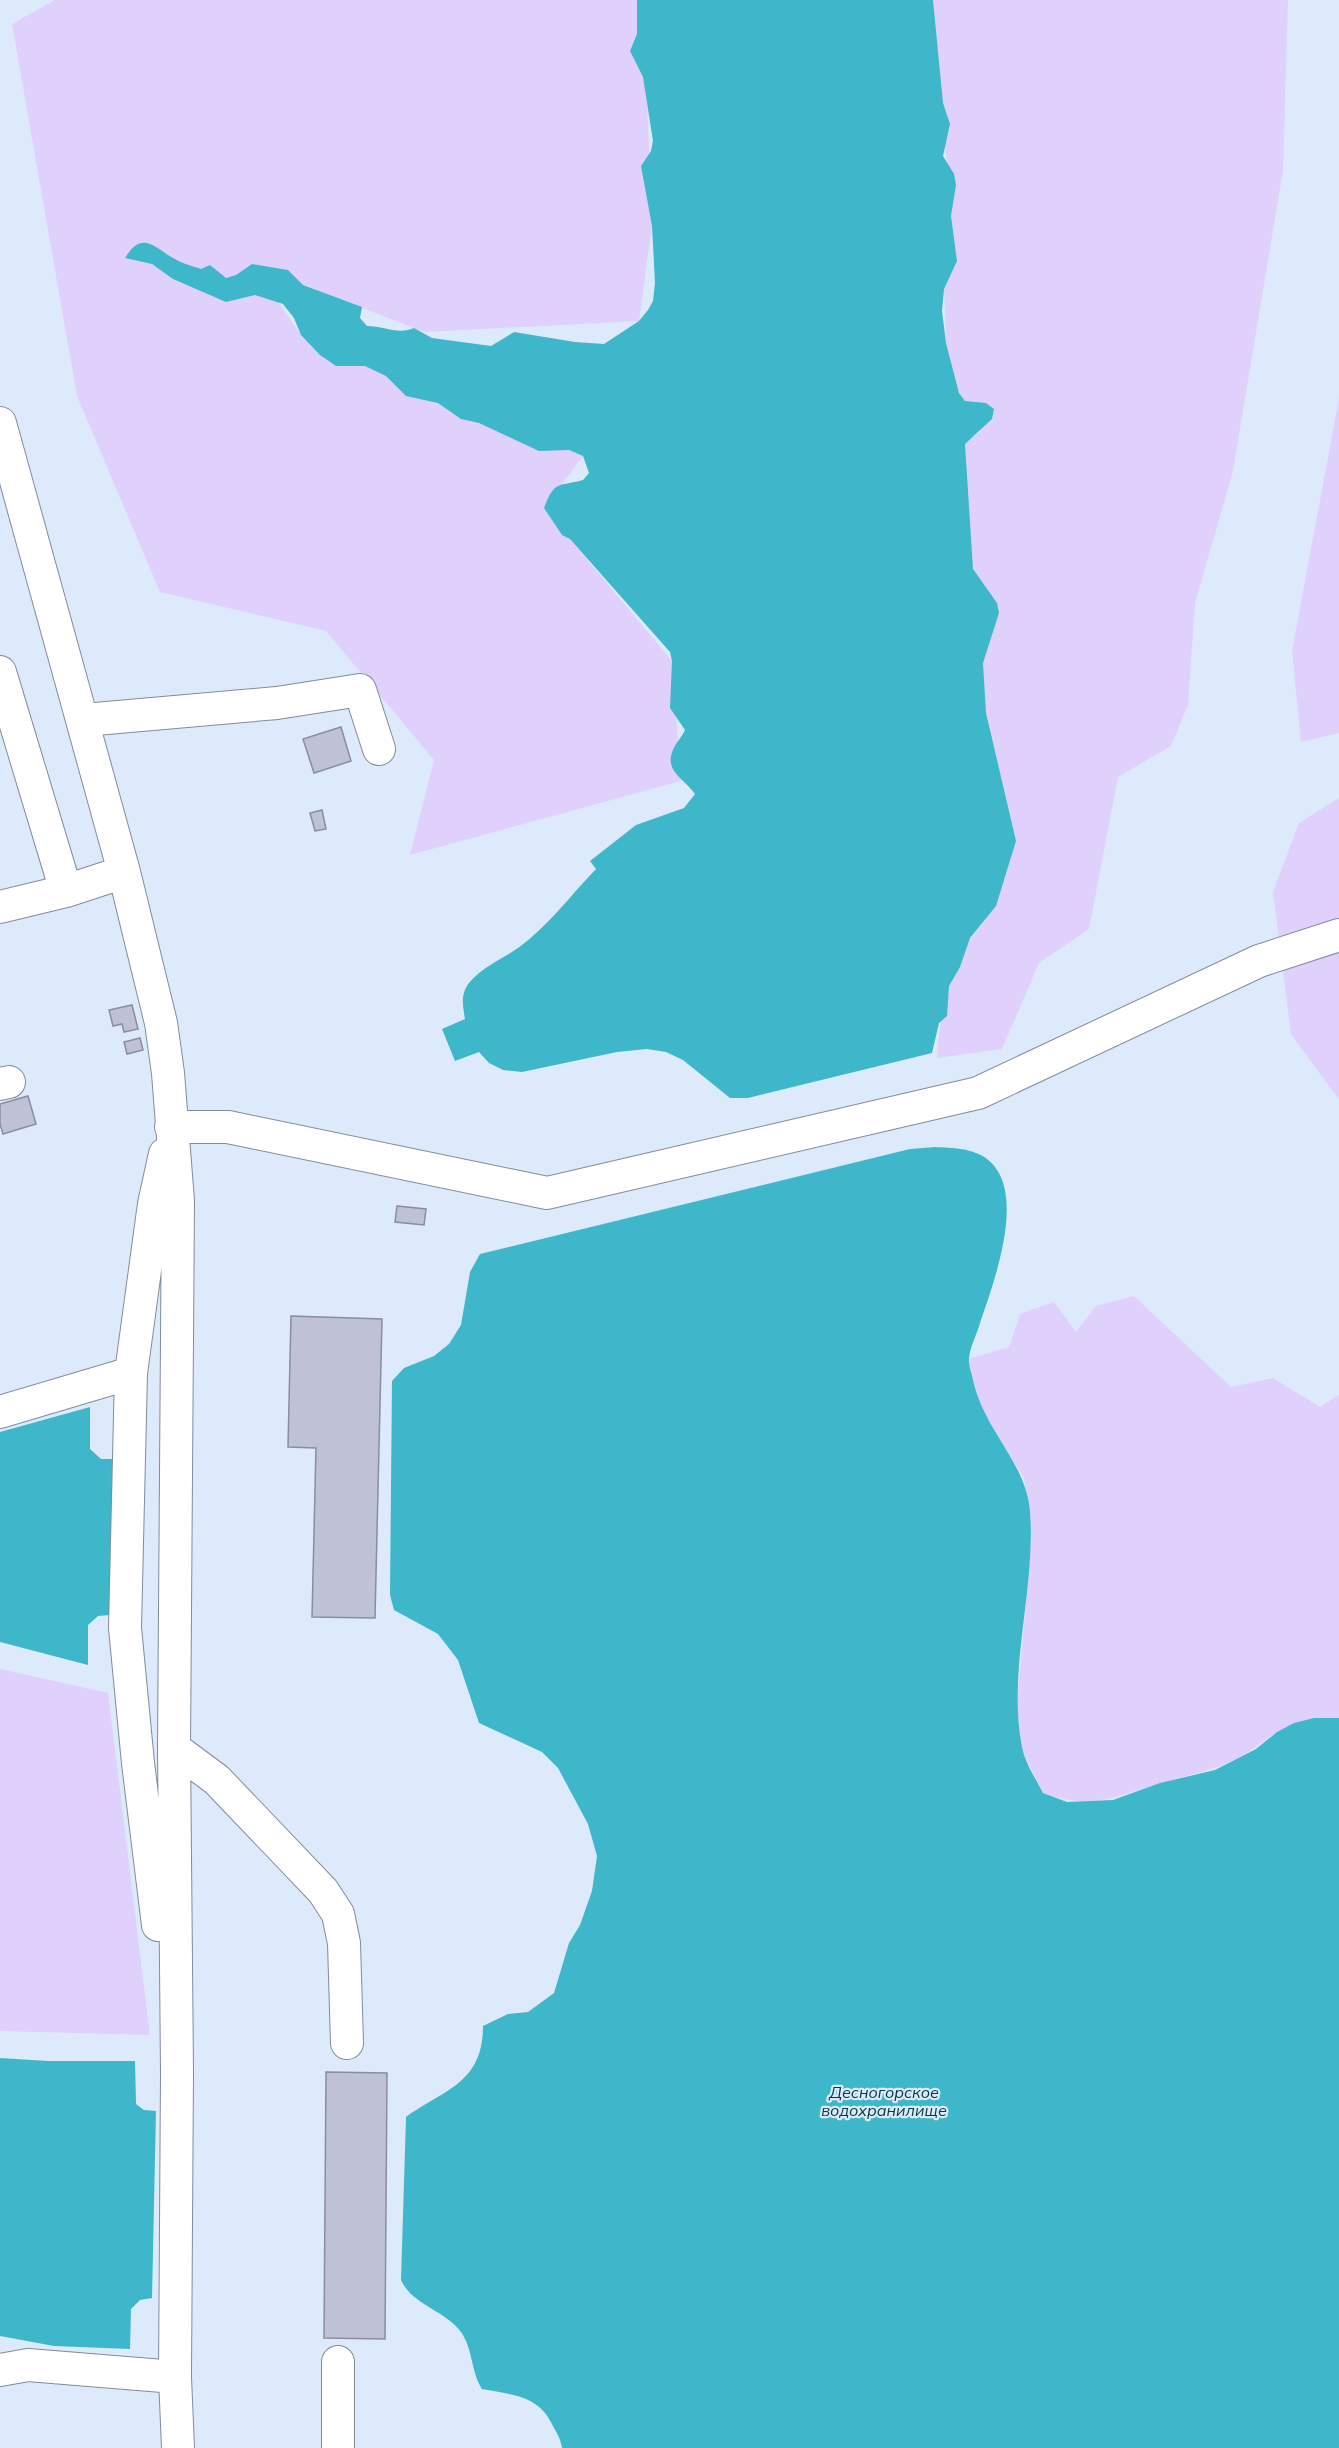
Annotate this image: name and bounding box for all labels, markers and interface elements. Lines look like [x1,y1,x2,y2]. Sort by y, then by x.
water label: Десногорское водохранилище [821,2082,947,2120]

